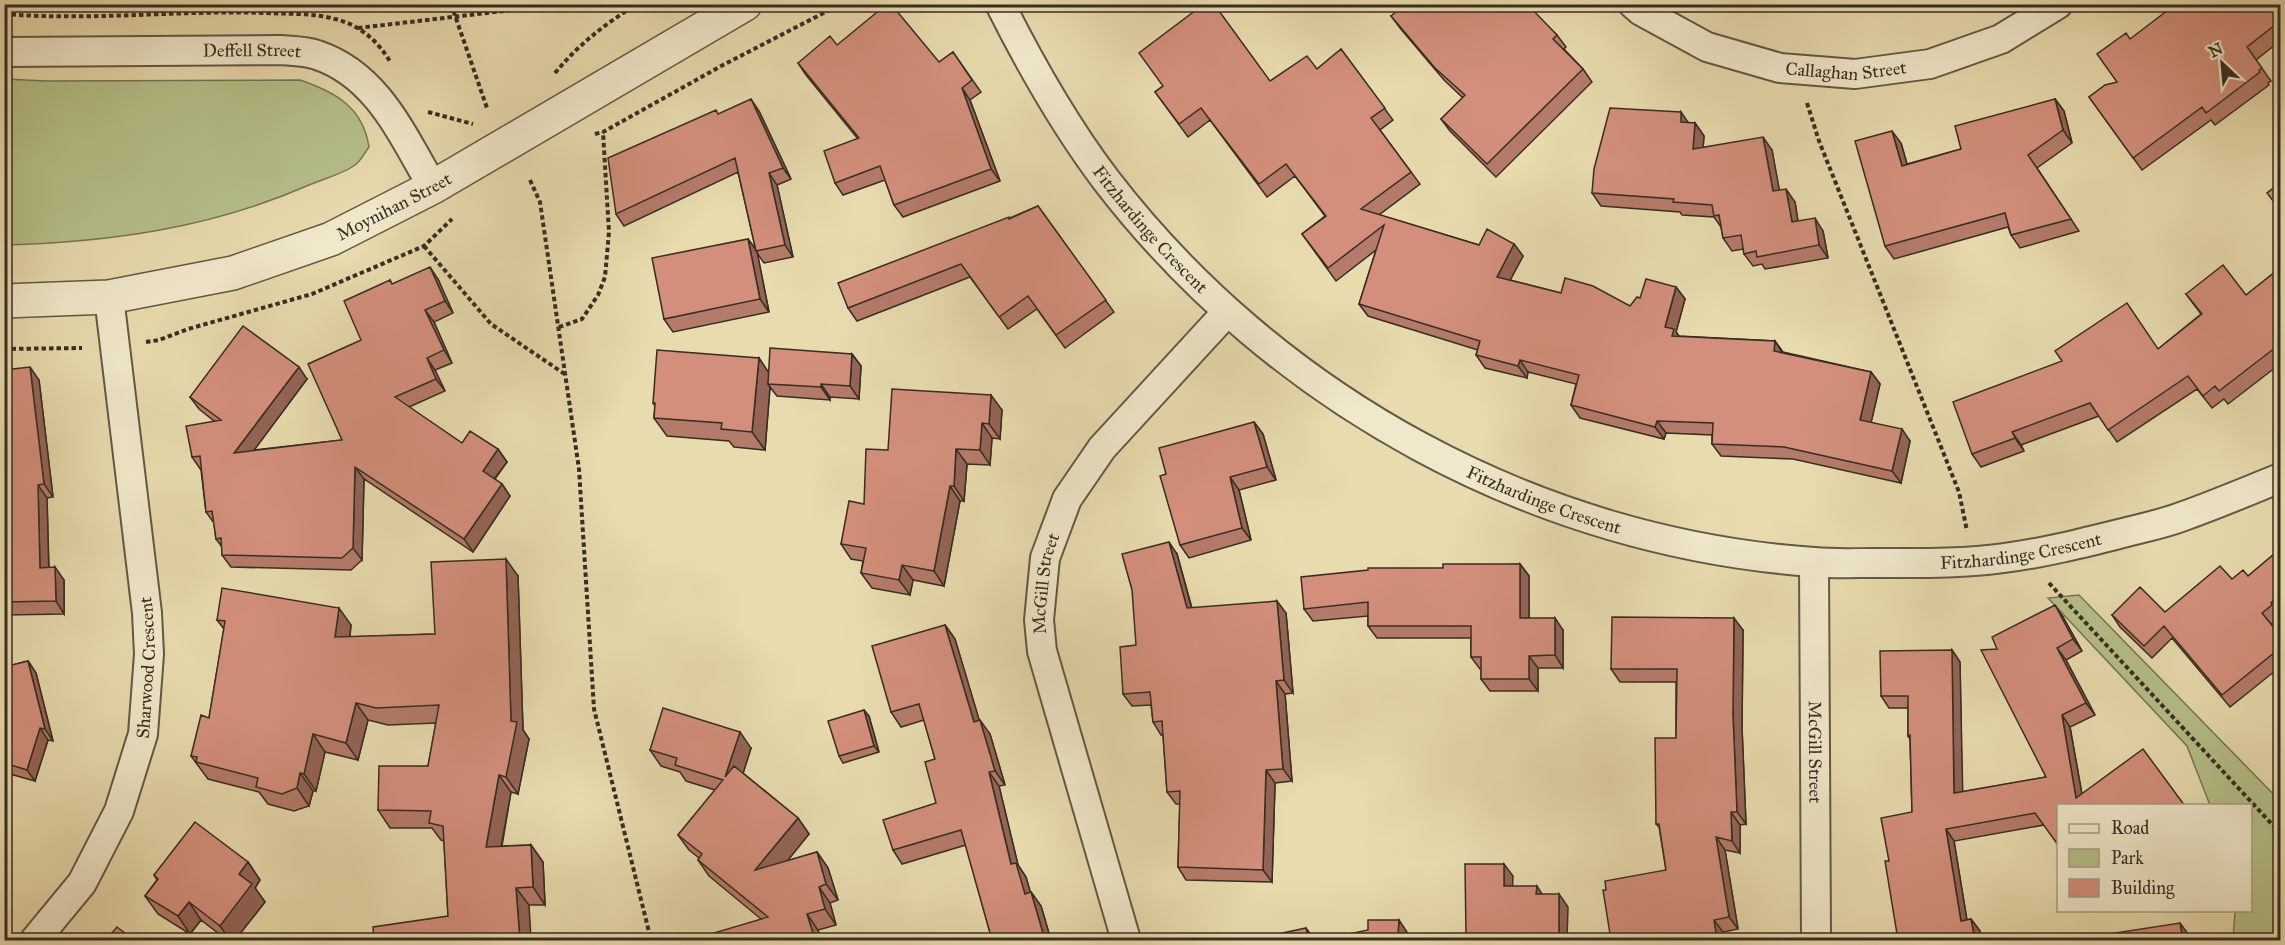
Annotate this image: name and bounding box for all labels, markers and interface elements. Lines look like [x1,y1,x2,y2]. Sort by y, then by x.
north arrow [2192,33,2252,93]
text: N [2205,38,2226,61]
street label: Deffell Street [203,39,303,63]
street label: Callaghan Street [1784,56,1908,85]
street label: Fitzhardinge Crescent [1088,161,1213,298]
street label: Moynihan Street [333,167,456,245]
street label: Fitzhardinge Crescent [1463,461,1624,539]
street label: Fitzhardinge Crescent [1940,528,2104,574]
street label: McGill Street [1028,529,1065,635]
street label: Sharwood Crescent [132,595,160,739]
street label: McGill Street [1804,701,1826,804]
legend [2057,804,2252,912]
text: Road [2111,817,2149,839]
text: Park [2111,847,2144,869]
text: Building [2111,877,2175,900]

